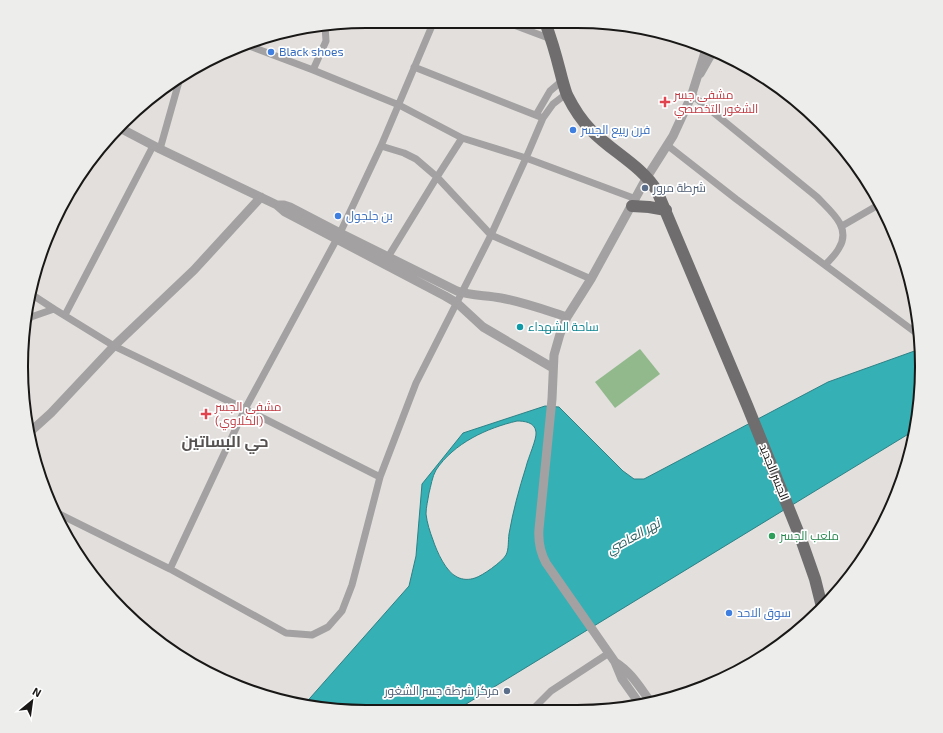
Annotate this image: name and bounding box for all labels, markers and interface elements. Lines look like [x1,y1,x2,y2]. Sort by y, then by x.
place label: Black shoes [279,44,344,58]
marker: Black shoes [266,47,276,57]
place label: مشفى جسر الشغور التخصصي [673,87,758,119]
marker: مشفى جسر الشغور التخصصي [659,96,671,108]
place label: فرن ربيع الجسر [580,122,650,138]
marker: فرن ربيع الجسر [568,125,578,135]
place label: شرطة مرور [652,180,706,195]
marker: شرطة مرور [640,183,650,193]
place label: بن جلجول [346,208,393,223]
marker: بن جلجول [333,211,343,221]
place label: ساحة الشهداء [528,319,599,334]
marker: ساحة الشهداء [515,322,525,332]
place label: مشفى الجسر (الكلاوي) [214,399,281,431]
marker: مشفى الجسر (الكلاوي) [200,408,212,420]
district label: حي البساتين [181,431,269,454]
street label: الجسر الجديد [756,441,793,502]
water label: نهر العاصي [603,514,665,560]
place label: ملعب الجسر [779,528,839,543]
marker: ملعب الجسر [767,531,777,541]
place label: سوق الاحد [737,605,791,620]
marker: سوق الاحد [724,608,734,618]
north arrow [12,681,52,721]
place label: مركز شرطة جسر الشغور [383,683,499,698]
text: N [30,684,44,699]
marker: مركز شرطة جسر الشغور [502,686,512,696]

